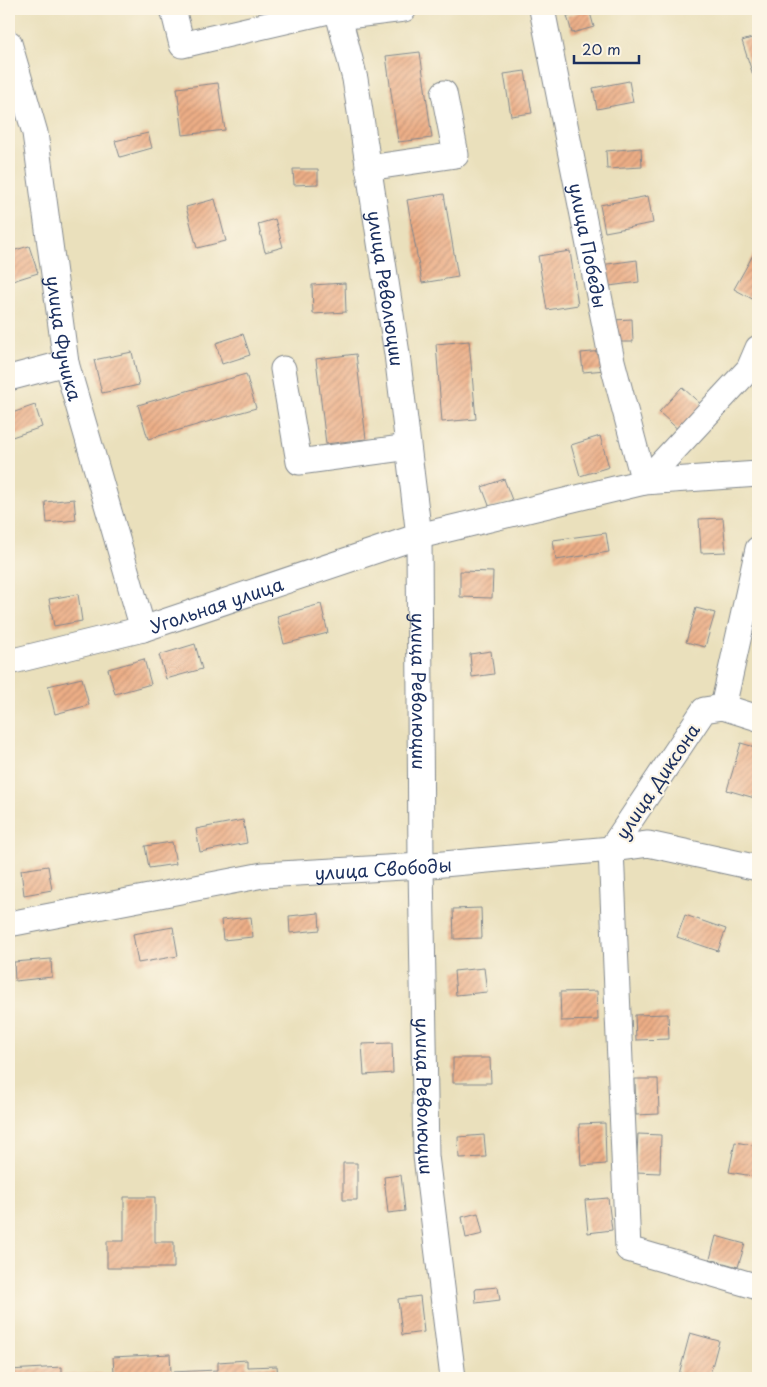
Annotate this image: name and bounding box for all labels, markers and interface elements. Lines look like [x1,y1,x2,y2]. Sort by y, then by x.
scale bar [574,32,640,64]
text: 20 m [582,37,621,60]
street label: улица Победы [563,180,615,310]
street label: улица Революции [362,209,412,368]
street label: улица Фучика [41,274,90,404]
street label: Угольная улица [146,569,287,639]
street label: улица Революции [406,613,434,770]
street label: улица Диксона [608,717,706,844]
street label: улица Свободы [314,850,453,886]
street label: улица Революции [410,1017,442,1176]

